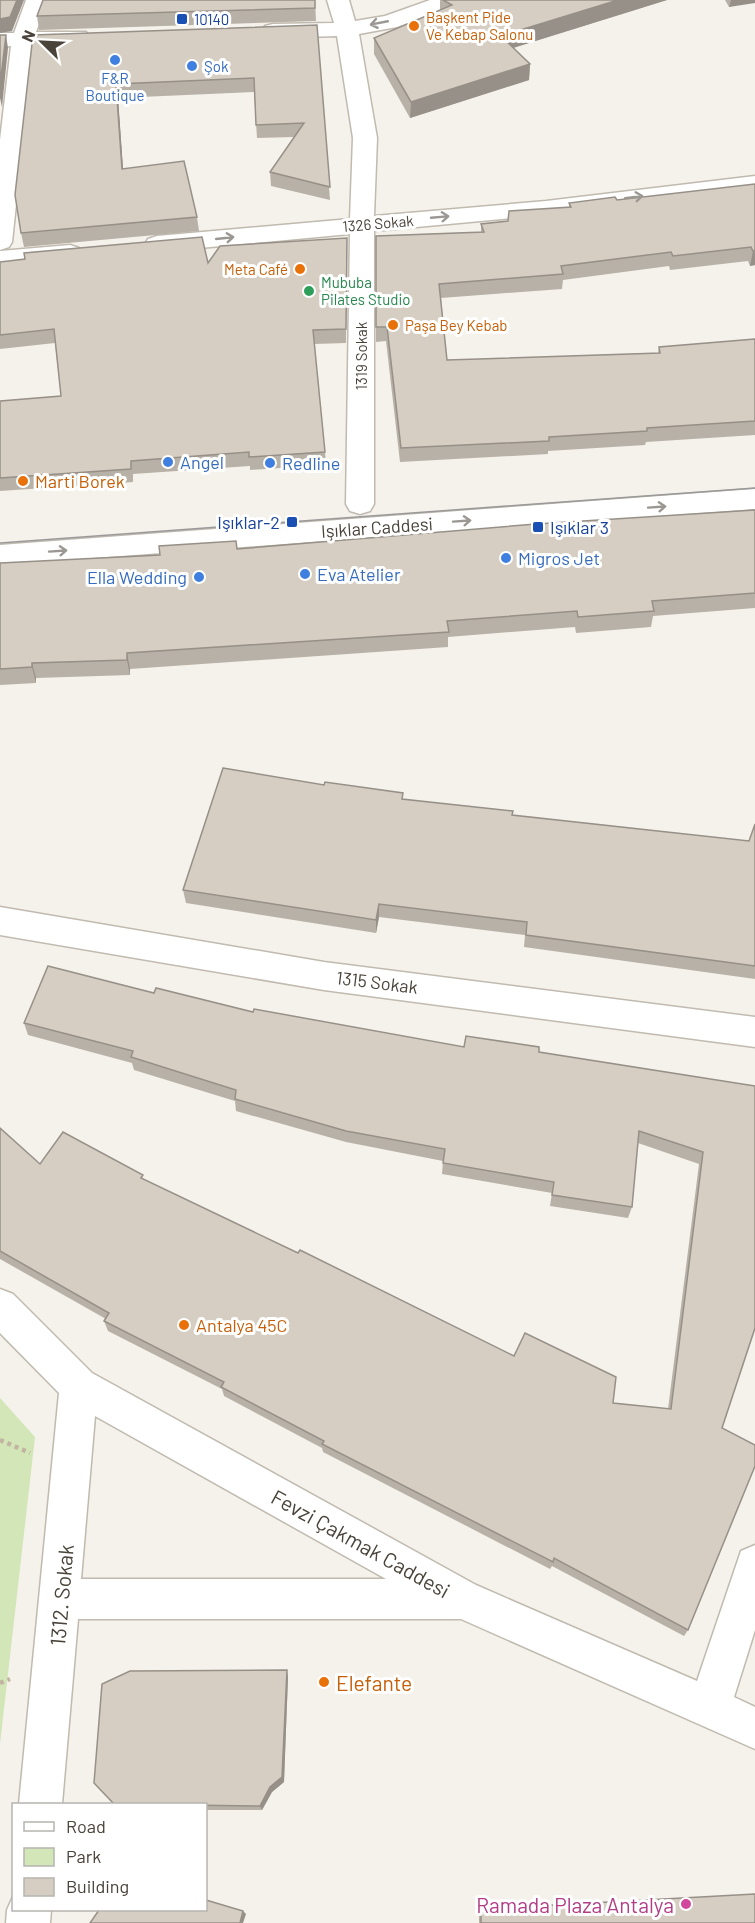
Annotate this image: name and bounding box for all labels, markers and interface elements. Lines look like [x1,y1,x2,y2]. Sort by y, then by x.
place label: Başkent Pide Ve Kebap Salonu [426,8,533,43]
place label: 10140 [194,10,229,28]
north arrow [12,12,72,72]
marker: 10140 [175,12,189,26]
one-way arrow [370,18,389,29]
marker: Başkent Pide Ve Kebap Salonu [407,19,421,33]
text: N [17,27,39,44]
marker: F&R Boutique [108,53,122,67]
place label: Şok [204,57,229,75]
marker: Şok [185,59,199,73]
place label: F&R Boutique [85,69,145,104]
one-way arrow [624,192,644,203]
street label: 1326 Sokak [342,211,415,235]
one-way arrow [430,211,450,222]
one-way arrow [215,232,235,243]
place label: Meta Café [224,260,288,278]
marker: Meta Café [293,262,307,276]
place label: Mububa Pilates Studio [321,273,411,308]
marker: Mububa Pilates Studio [302,284,316,298]
place label: Paşa Bey Kebab [405,316,508,334]
marker: Paşa Bey Kebab [386,318,400,332]
street label: 1319 Sokak [352,321,370,390]
place label: Angel [180,451,224,473]
place label: Redline [282,452,340,474]
marker: Angel [161,455,175,469]
marker: Redline [263,456,277,470]
place label: Marti Borek [35,470,125,492]
marker: Marti Borek [16,474,30,488]
one-way arrow [646,501,666,512]
place label: Işıklar-2 [217,511,280,533]
street label: Işıklar Caddesi [320,512,434,542]
marker: Işıklar-2 [285,515,299,529]
one-way arrow [452,515,472,526]
place label: Işıklar 3 [550,516,609,538]
marker: Işıklar 3 [531,520,545,534]
one-way arrow [48,545,68,556]
place label: Migros Jet [518,547,600,569]
marker: Migros Jet [499,551,513,565]
place label: Eva Atelier [317,563,401,585]
place label: Ella Wedding [87,566,187,588]
marker: Eva Atelier [298,567,312,581]
marker: Ella Wedding [192,570,206,584]
street label: 1315 Sokak [335,966,419,998]
place label: Antalya 45C [196,1314,288,1336]
marker: Antalya 45C [177,1318,191,1332]
street label: Fevzi Çakmak Caddesi [267,1484,455,1602]
street label: 1312. Sokak [44,1543,78,1647]
place label: Elefante [336,1670,412,1695]
marker: Elefante [317,1675,331,1689]
legend [12,1803,207,1911]
text: Road [66,1815,106,1837]
text: Park [66,1845,101,1867]
text: Building [66,1875,129,1897]
place label: Ramada Plaza Antalya [476,1892,674,1917]
marker: Ramada Plaza Antalya [679,1897,693,1911]

